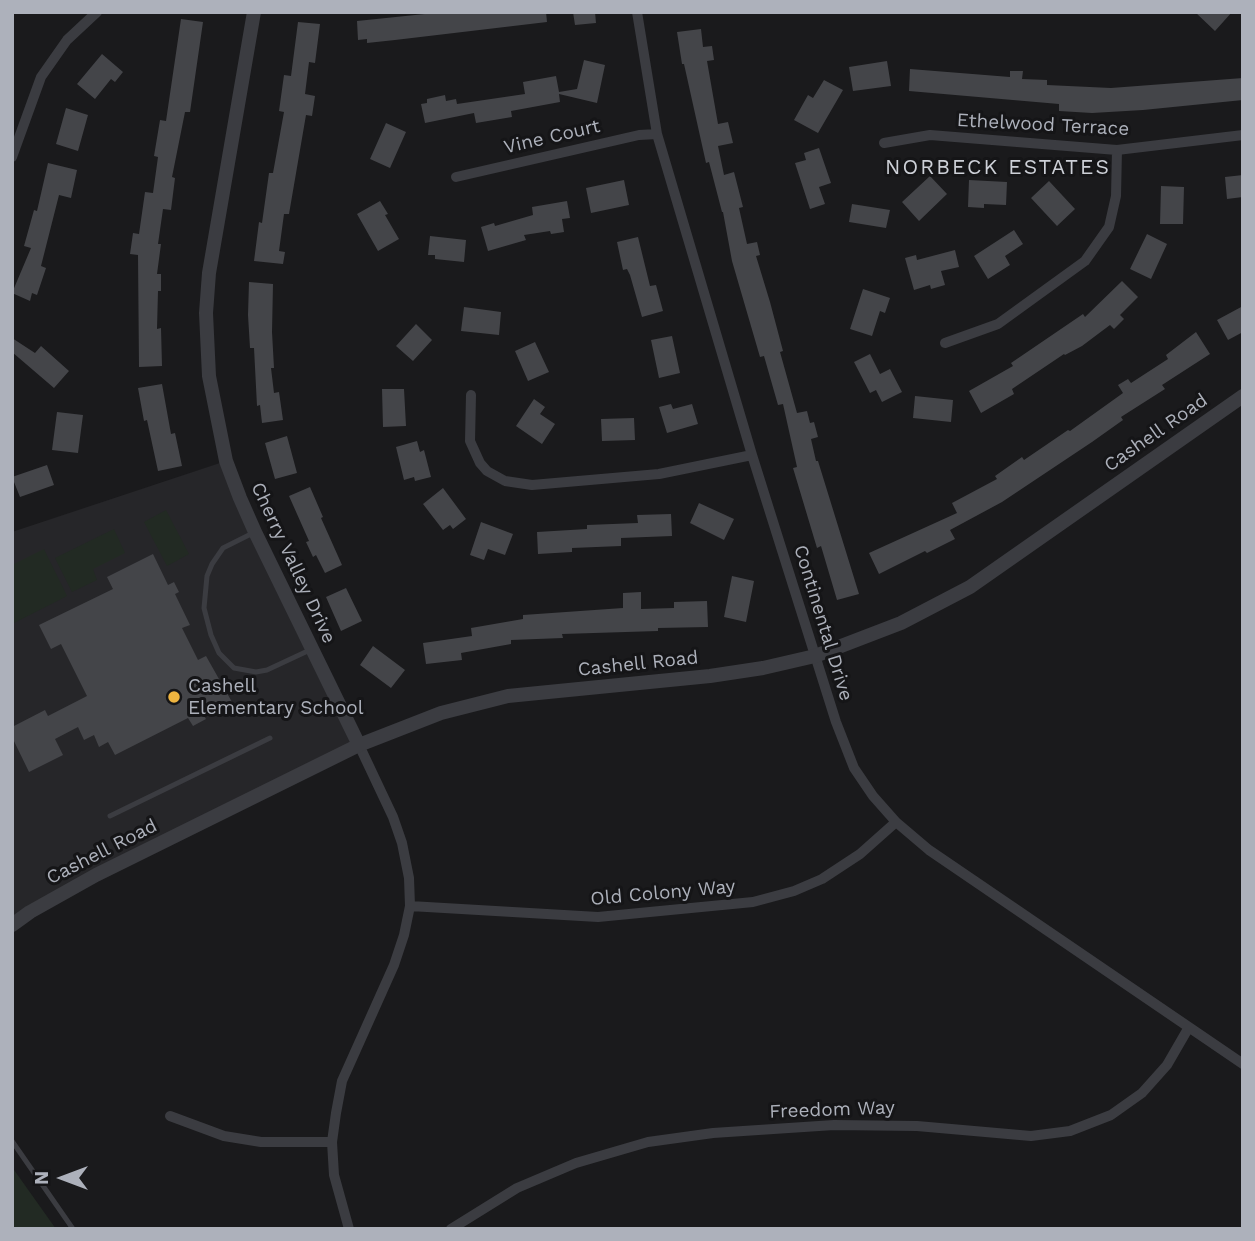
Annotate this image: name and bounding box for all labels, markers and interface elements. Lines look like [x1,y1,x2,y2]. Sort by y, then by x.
street label: Ethelwood Terrace [956,109,1130,141]
street label: Vine Court [502,115,602,159]
district label: NORBECK ESTATES [887,155,1109,181]
street label: Cashell Road [1100,389,1212,477]
street label: Cherry Valley Drive [246,479,340,647]
street label: Continental Drive [788,542,858,704]
street label: Cashell Road [577,646,699,682]
place label: Cashell Elementary School [188,675,364,719]
marker: Cashell Elementary School [166,689,182,705]
street label: Cashell Road [43,814,161,890]
street label: Old Colony Way [590,875,736,911]
street label: Freedom Way [769,1096,895,1124]
north arrow [28,1143,98,1213]
text: N [30,1171,53,1185]

